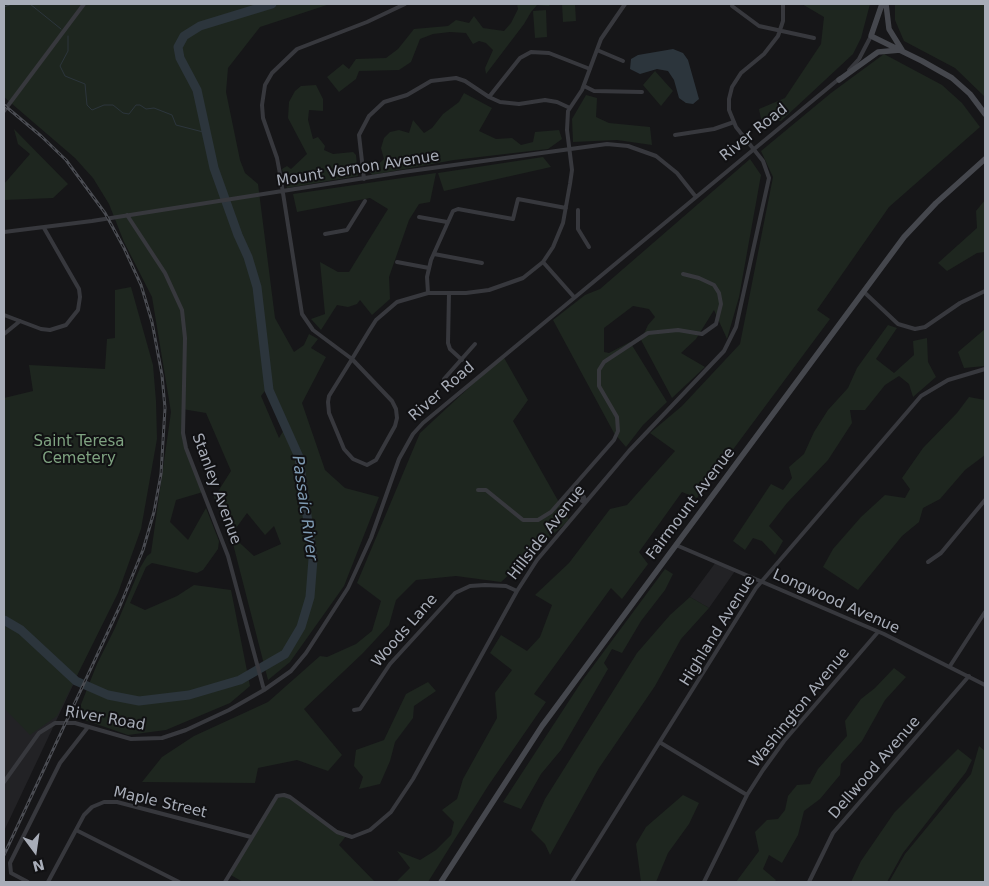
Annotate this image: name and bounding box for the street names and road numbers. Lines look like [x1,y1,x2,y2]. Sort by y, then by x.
street label: River Road [717,100,791,166]
street label: Mount Vernon Avenue [275,147,441,191]
street label: River Road [405,359,479,425]
street label: Stanley Avenue [188,431,244,547]
street label: Fairmount Avenue [643,444,739,564]
street label: Hillside Avenue [505,482,589,584]
street label: Longwood Avenue [770,566,902,638]
street label: Highland Avenue [677,572,759,690]
street label: Woods Lane [368,591,442,671]
street label: Washington Avenue [746,645,854,771]
street label: River Road [63,703,147,735]
street label: Dellwood Avenue [826,713,924,823]
street label: Maple Street [111,784,209,822]

